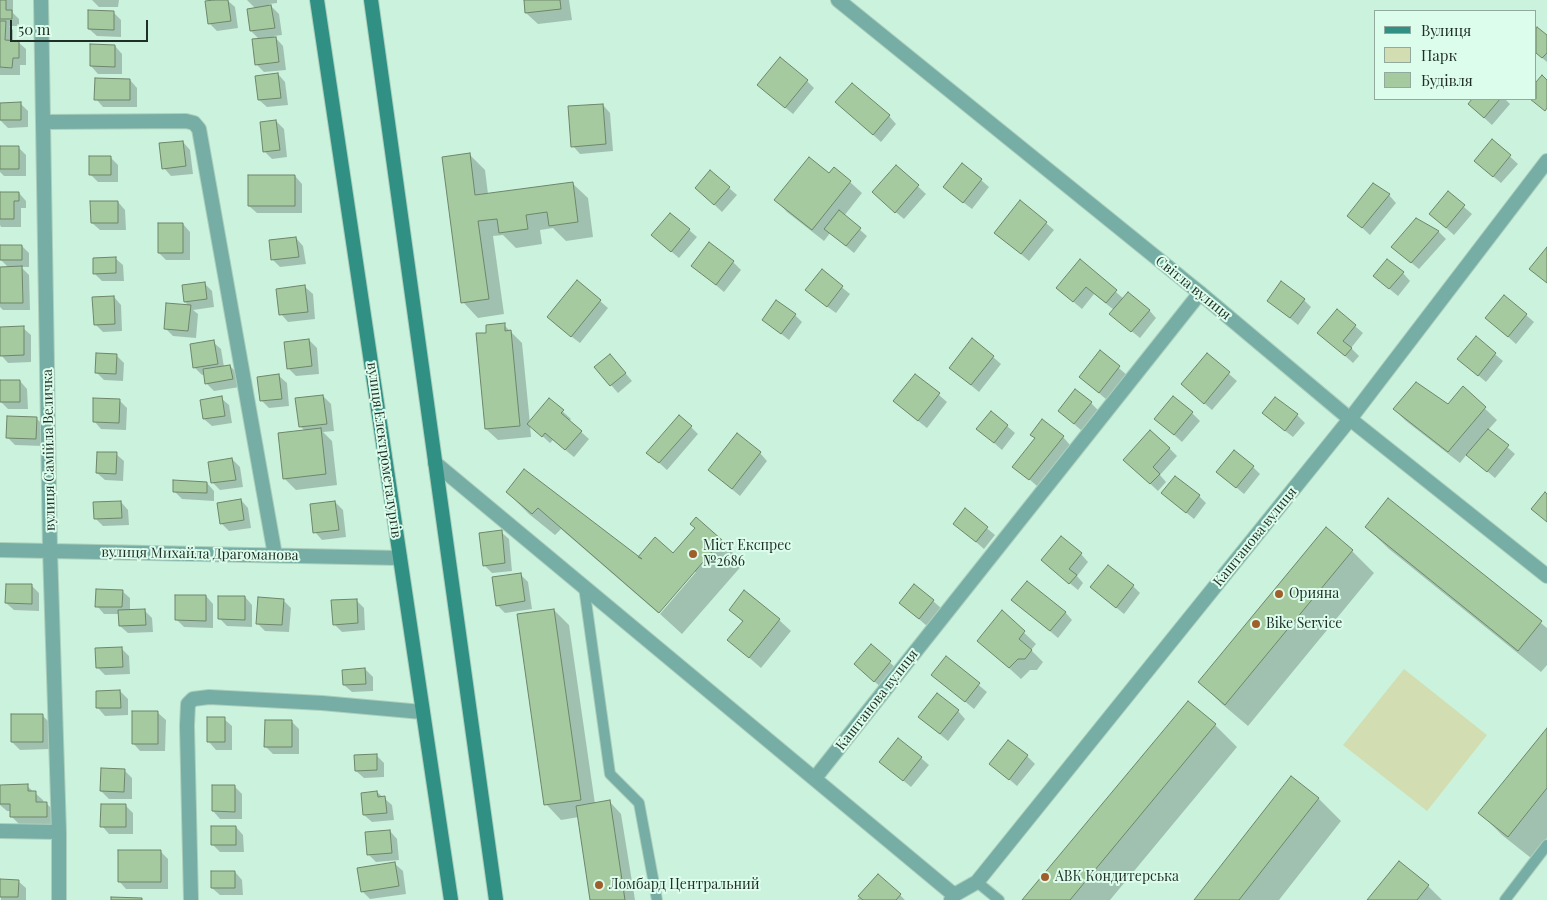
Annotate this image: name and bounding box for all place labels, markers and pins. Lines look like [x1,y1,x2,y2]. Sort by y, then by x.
place label: Міст Експрес №2686 [703,538,791,570]
marker: Міст Експрес №2686 [687,548,699,560]
place label: Орияна [1289,586,1339,602]
marker: Орияна [1273,588,1285,600]
place label: Bike Service [1266,616,1342,632]
marker: Bike Service [1250,618,1262,630]
place label: АВК Кондитерська [1055,869,1179,885]
marker: АВК Кондитерська [1039,871,1051,883]
place label: Ломбард Центральний [609,877,760,893]
marker: Ломбард Центральний [593,879,605,891]

